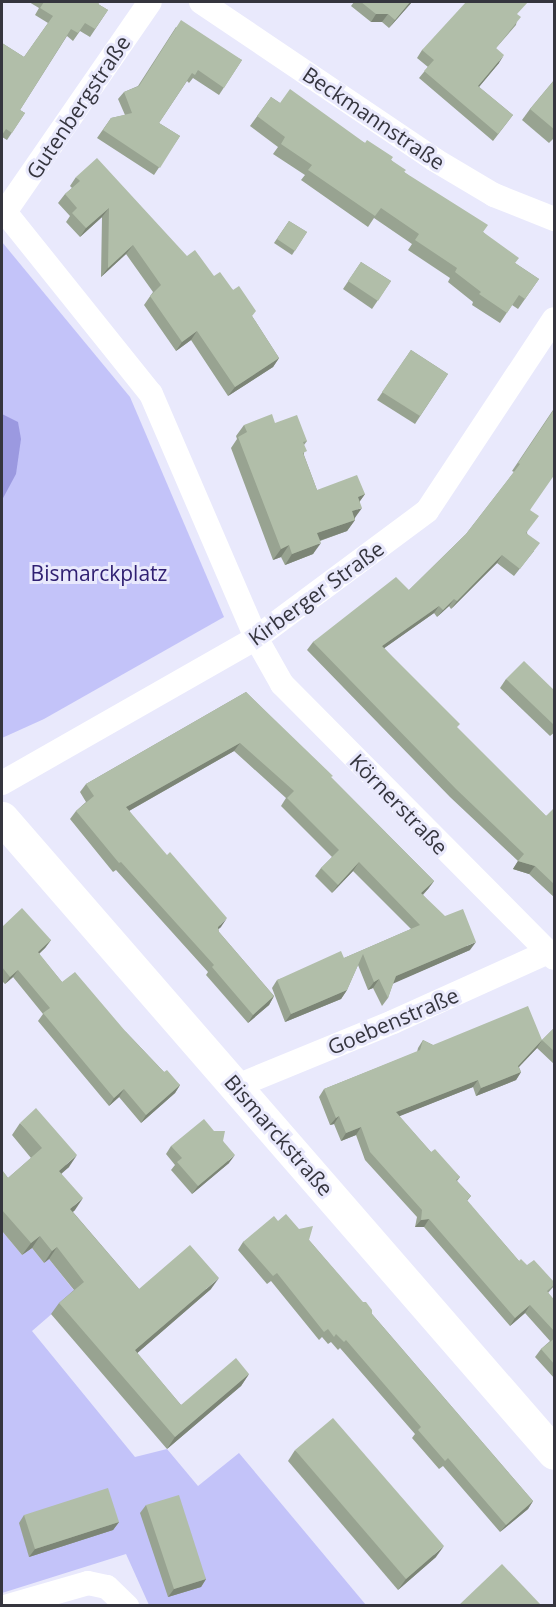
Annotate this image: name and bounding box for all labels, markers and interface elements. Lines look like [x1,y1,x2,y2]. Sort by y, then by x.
street label: Gutenbergstraße [21,31,135,183]
street label: Beckmannstraße [298,61,450,175]
street label: Kirberger Straße [243,535,389,651]
park label: Bismarckplatz [31,560,167,586]
street label: Körnerstraße [345,749,453,859]
street label: Goebenstraße [324,982,462,1060]
street label: Bismarckstraße [220,1069,338,1201]

